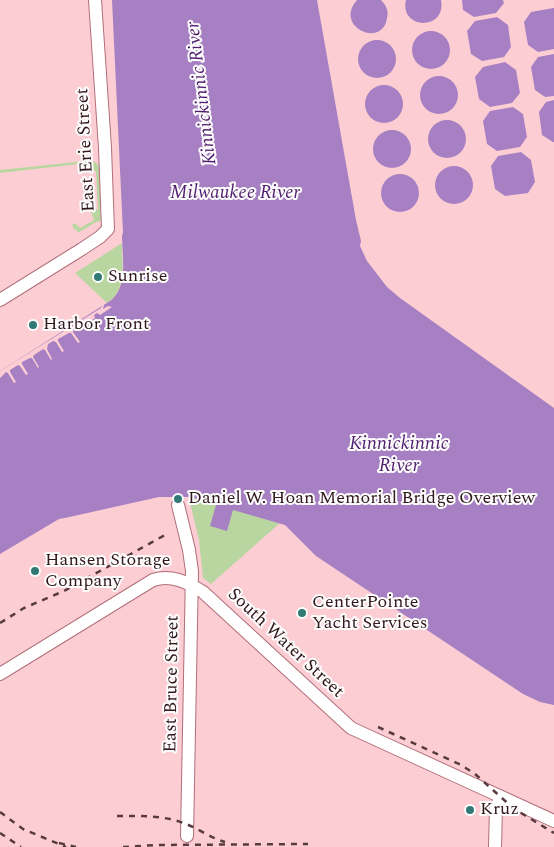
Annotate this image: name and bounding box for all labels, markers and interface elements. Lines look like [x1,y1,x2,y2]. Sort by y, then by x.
water label: Kinnickinnic River [183,20,223,166]
street label: East Erie Street [73,88,101,212]
water label: Milwaukee River [170,183,300,205]
place label: Sunrise [108,266,167,288]
marker: Sunrise [92,271,104,283]
place label: Harbor Front [43,314,149,336]
marker: Harbor Front [27,319,39,331]
water label: Kinnickinnic River [349,434,449,478]
place label: Daniel W. Hoan Memorial Bridge Overview [188,488,535,510]
marker: Daniel W. Hoan Memorial Bridge Overview [172,493,184,505]
place label: Hansen Storage Company [45,550,171,592]
marker: Hansen Storage Company [29,565,41,577]
street label: South Water Street [222,585,348,703]
place label: CenterPointe Yacht Services [312,592,428,634]
marker: CenterPointe Yacht Services [296,607,308,619]
street label: East Bruce Street [161,615,185,753]
place label: Kruz [480,799,519,821]
marker: Kruz [464,804,476,816]

